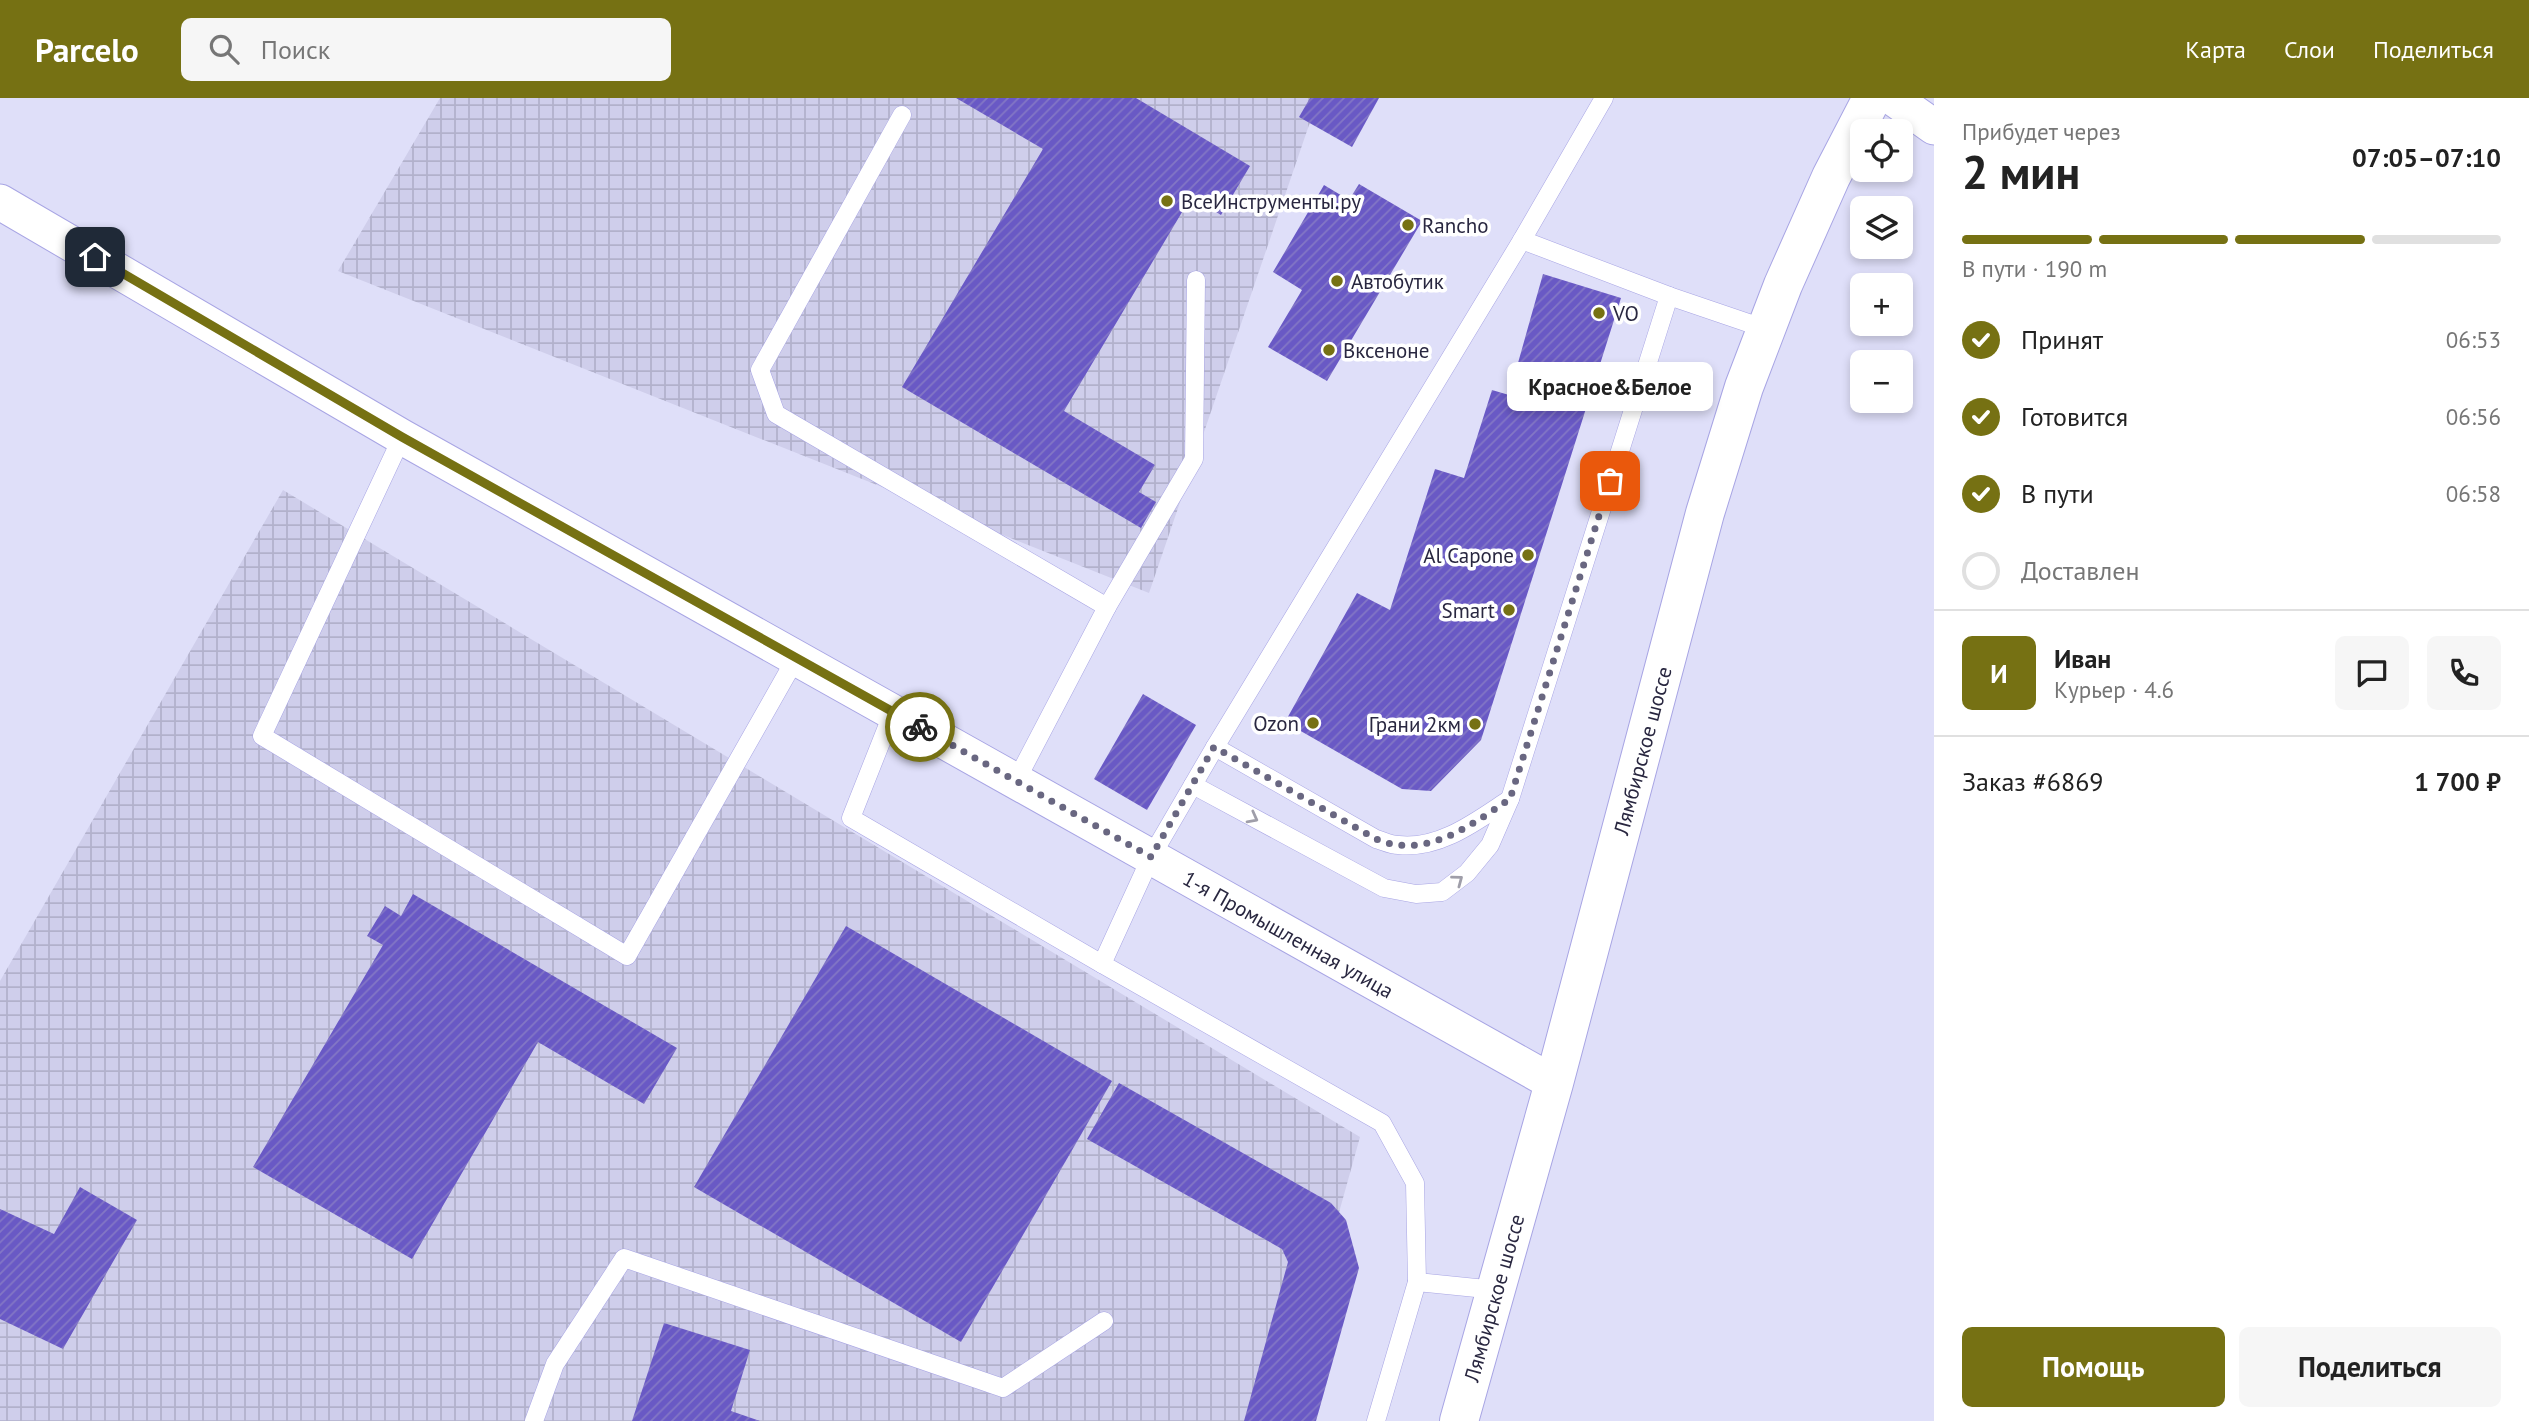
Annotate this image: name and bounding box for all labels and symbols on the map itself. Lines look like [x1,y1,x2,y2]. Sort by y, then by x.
place label: ВсеИнструменты.ру [1181,188,1361,215]
marker: ВсеИнструменты.ру [1159,193,1175,209]
place label: Rancho [1422,212,1488,239]
marker: Rancho [1400,217,1416,233]
pin [65,227,125,287]
place label: Автобутик [1351,268,1444,295]
marker: Автобутик [1329,273,1345,289]
place label: VO [1612,300,1639,327]
marker: VO [1591,305,1607,321]
place label: Вксеноне [1343,337,1429,364]
marker: Вксеноне [1321,342,1337,358]
callout: Красное&Белое [1507,362,1713,411]
pin [1580,451,1640,511]
place label: Al Capone [1423,542,1514,569]
marker: Al Capone [1520,547,1536,563]
place label: Smart [1441,597,1495,624]
marker: Smart [1501,602,1517,618]
street label: Лямбирское шоссе [1607,663,1677,839]
courier [885,692,955,762]
place label: Ozon [1253,710,1299,737]
place label: Грани 2км [1369,711,1461,738]
marker: Ozon [1305,715,1321,731]
marker: Грани 2км [1467,716,1483,732]
one-way arrow [1246,809,1258,823]
street label: 1-я Промышленная улица [1178,864,1399,1004]
one-way arrow [1450,876,1462,888]
street label: Лямбирское шоссе [1457,1211,1530,1386]

